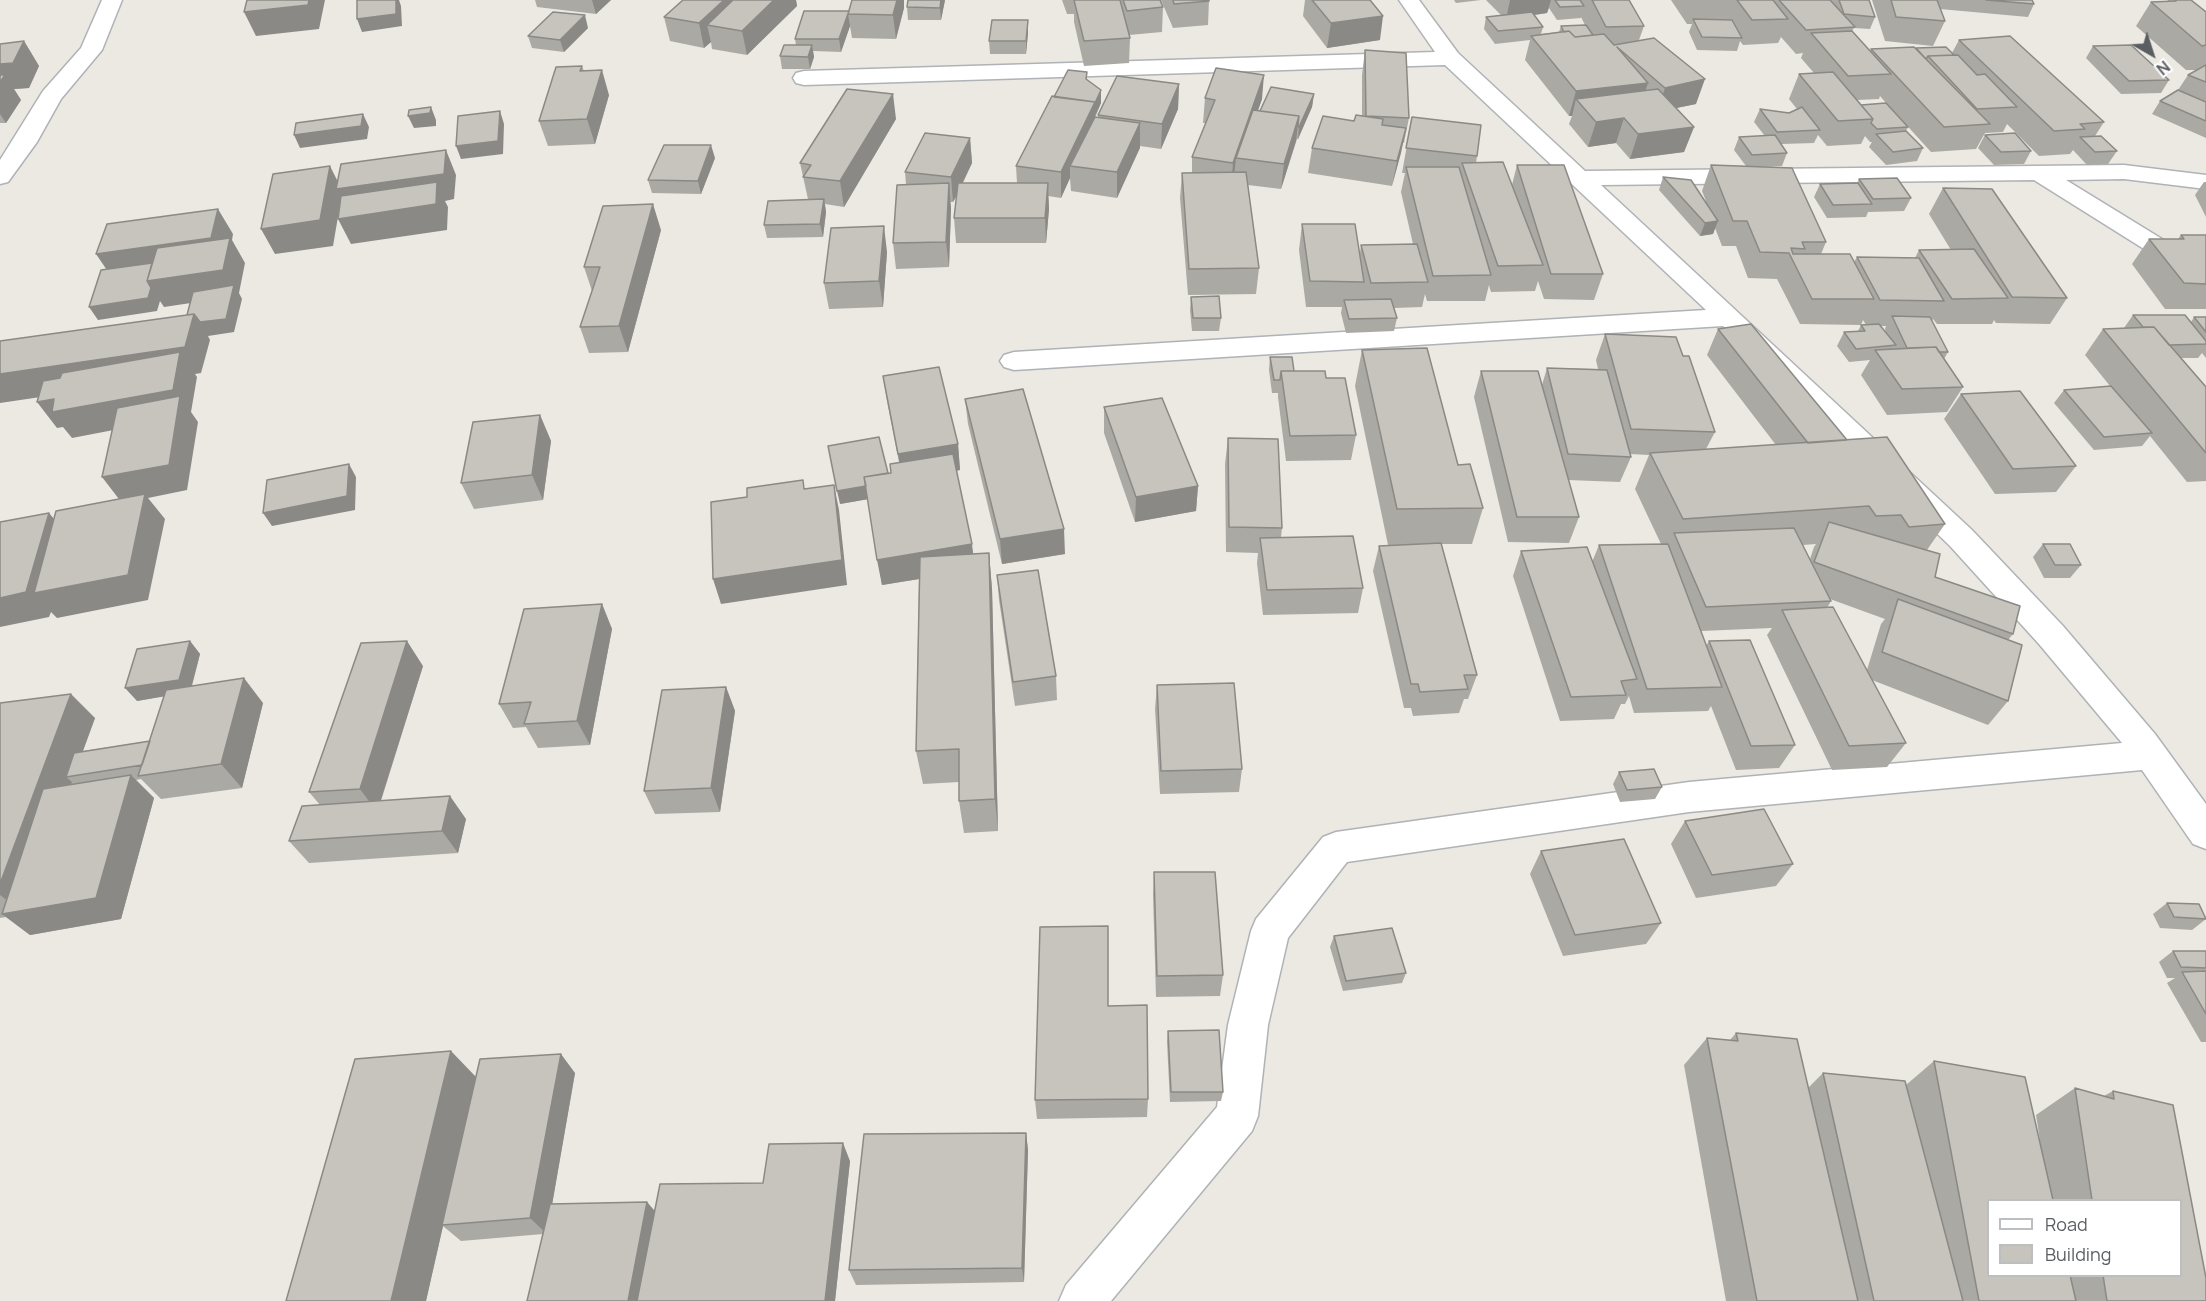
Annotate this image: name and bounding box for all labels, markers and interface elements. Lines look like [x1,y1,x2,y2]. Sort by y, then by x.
north arrow [2122,24,2182,84]
text: N [2152,56,2175,80]
legend [1987,1199,2182,1277]
text: Road [2045,1212,2088,1236]
text: Building [2045,1242,2111,1266]

